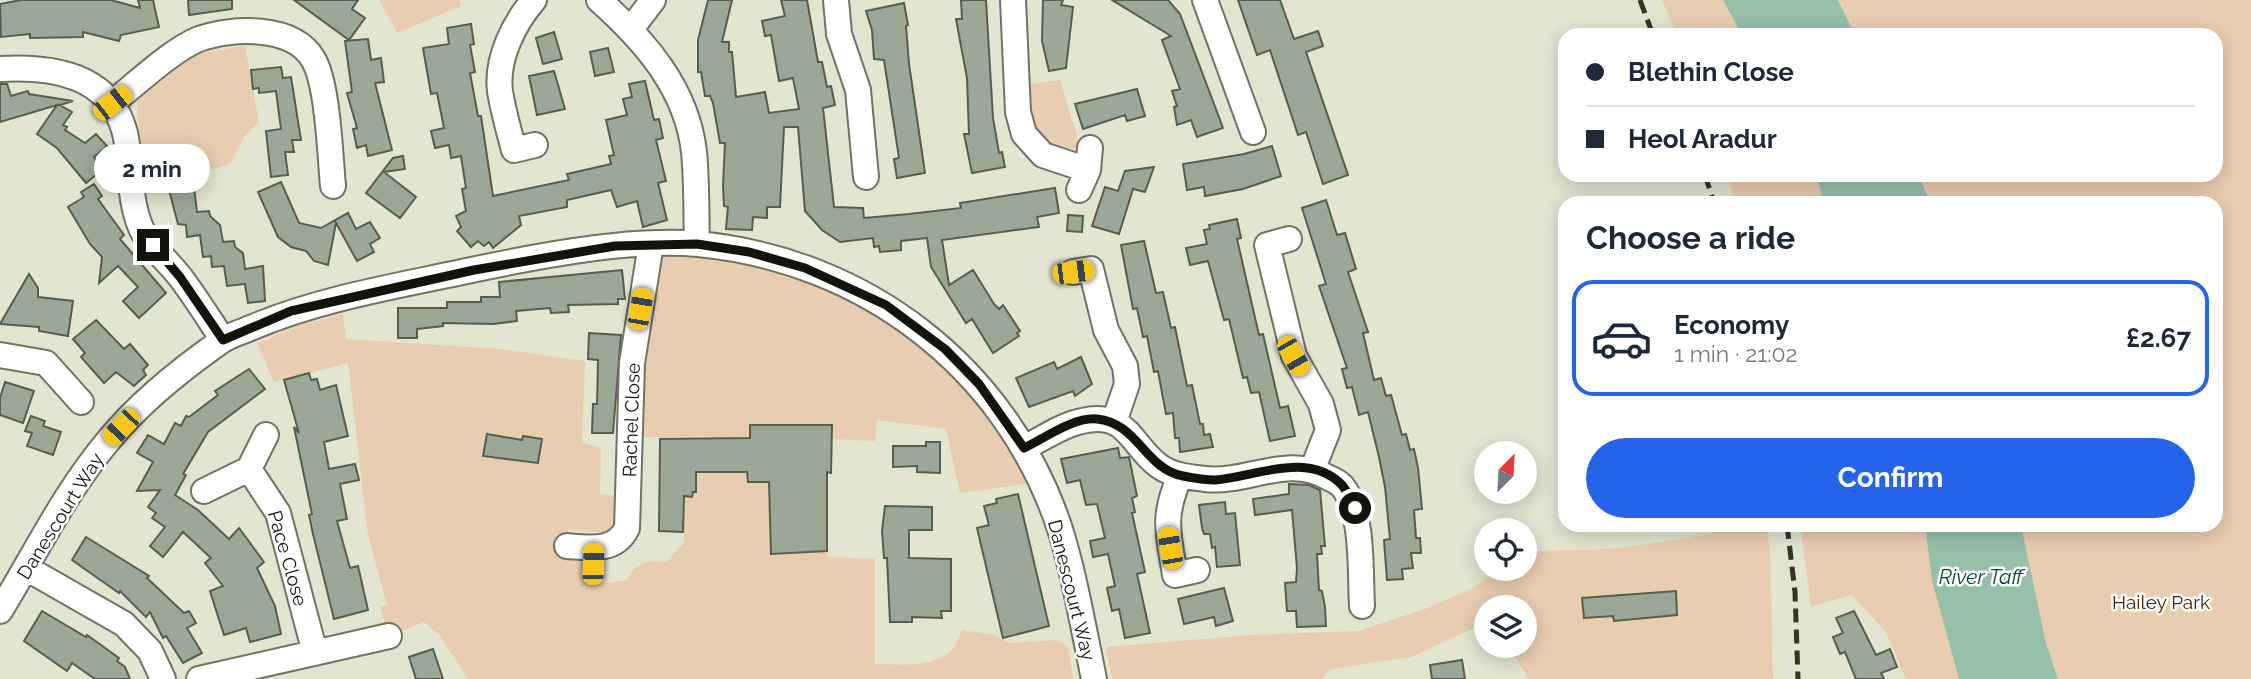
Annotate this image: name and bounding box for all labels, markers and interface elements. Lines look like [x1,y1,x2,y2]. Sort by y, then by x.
text: Blethin Close [1628,57,1794,87]
car [89,82,136,124]
text: Heol Aradur [1628,124,1777,154]
callout: 2 min [95,144,211,192]
text: 2 min [122,155,182,182]
text: Choose a ride [1586,219,1795,256]
route end [137,229,169,261]
car [1051,259,1096,285]
car [627,286,654,332]
icon: car [1590,307,1653,370]
text: Economy [1674,310,1789,340]
text: £2.67 [2126,323,2191,353]
car [1274,333,1313,379]
text: 1 min · 21:02 [1674,340,1798,367]
street label: Rachel Close [618,362,644,478]
car [99,405,144,449]
button: Confirm [1586,438,2195,518]
north arrow [1474,441,1536,504]
map controls [1474,441,1537,658]
street label: Danescourt Way [12,449,108,583]
route start [1339,492,1371,524]
street label: Pace Close [264,508,312,608]
street label: Danescourt Way [1044,517,1100,663]
button: locate [1474,518,1537,581]
car [1157,525,1184,571]
car [582,543,605,585]
water label: River Taff [1939,564,2026,589]
park label: Hailey Park [2112,591,2210,613]
button: layers [1474,595,1537,658]

